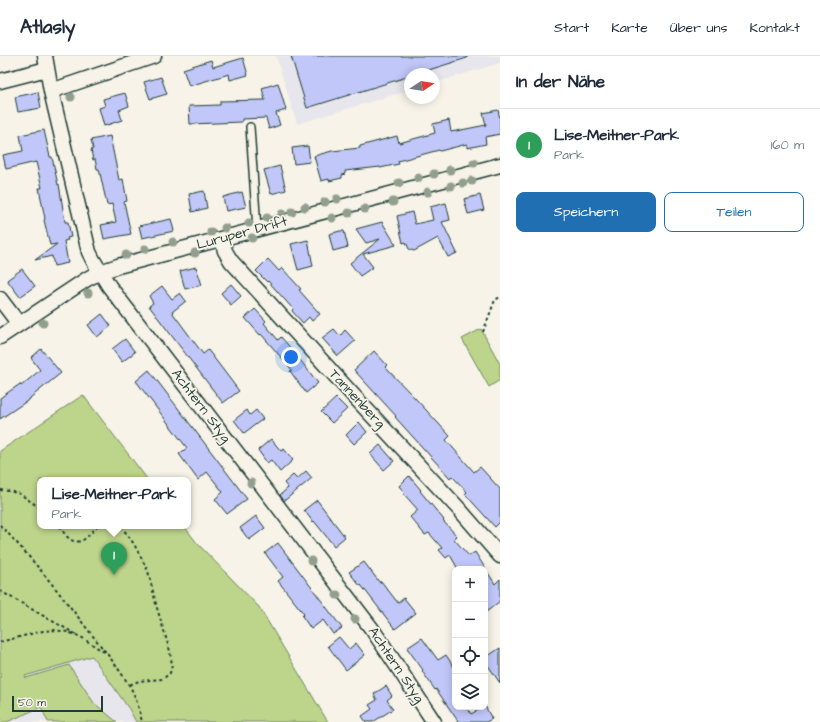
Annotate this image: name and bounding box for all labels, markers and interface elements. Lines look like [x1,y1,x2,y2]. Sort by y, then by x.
text: Atlasly [20,14,75,41]
text: Start [554,18,589,38]
text: Karte [611,18,648,38]
text: Über uns [670,18,728,38]
text: Kontakt [750,18,800,38]
north arrow [404,68,440,104]
text: In der Nähe [516,70,605,94]
text: Lise-Meitner-Park [554,125,679,146]
text: 1 [528,136,530,154]
text: 160 m [771,136,804,154]
text: Park [554,146,584,164]
button: Speichern [516,192,656,232]
button: Teilen [664,192,804,232]
street label: Luruper Drift [194,211,290,255]
your location [281,347,301,367]
street label: Achtern Styg [167,365,235,447]
street label: Tannenberg [324,365,390,433]
popup [37,477,191,529]
text: Lise-Meitner-Park [51,484,177,505]
text: Park [51,505,82,523]
pin: 1 [101,542,127,575]
map controls [452,566,488,710]
button: + [452,566,488,602]
button: − [452,602,488,638]
street label: Achtern Styg [363,623,429,707]
button: locate [452,638,488,674]
button: layers [452,674,488,710]
scale bar [12,694,103,713]
text: 50 m [18,695,46,710]

